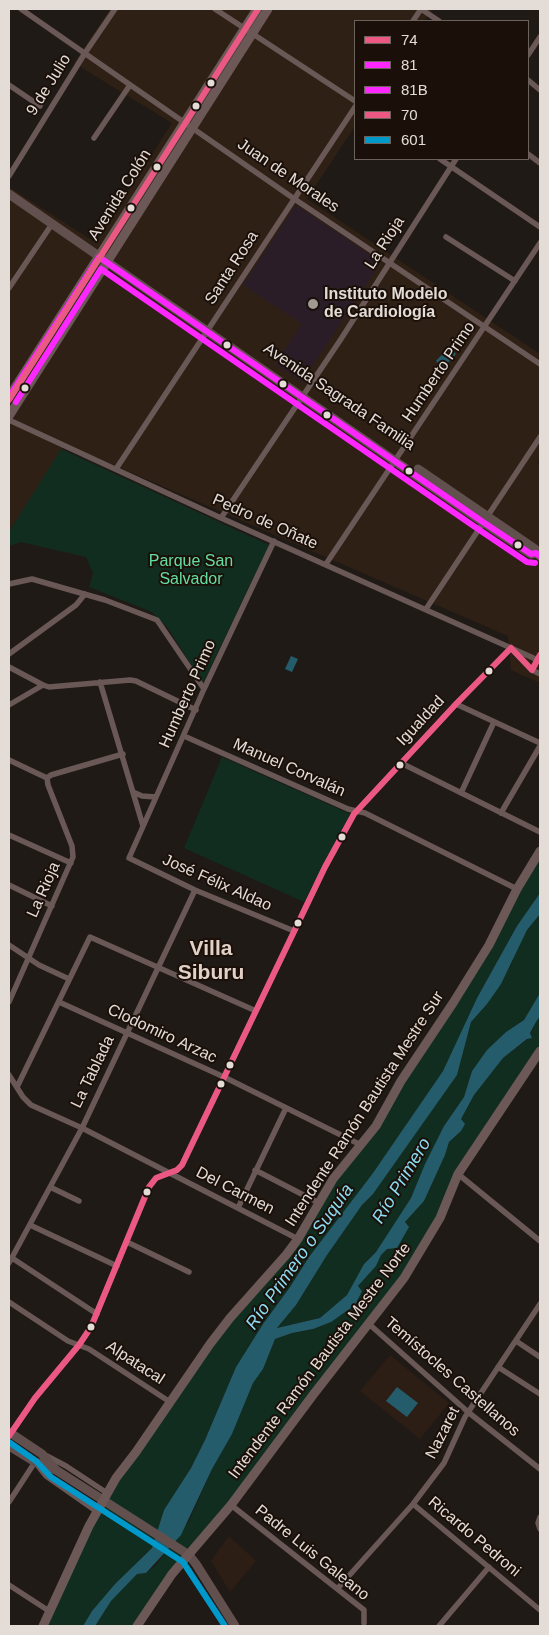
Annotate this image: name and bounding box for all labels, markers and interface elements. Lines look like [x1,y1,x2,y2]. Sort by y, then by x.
legend [354,20,529,160]
text: 74 [401,31,418,48]
street label: 9 de Julio [23,51,75,119]
text: 81 [401,56,418,73]
unlabelled marker [206,78,216,88]
text: 81B [401,81,428,98]
unlabelled marker [191,101,201,111]
text: 70 [401,106,418,123]
text: 601 [401,131,426,148]
street label: Juan de Morales [234,135,342,217]
street label: Avenida Colón [84,146,156,244]
unlabelled marker [152,162,162,172]
unlabelled marker [126,203,136,213]
street label: La Rioja [361,213,409,273]
street label: Santa Rosa [201,228,263,308]
place label: Instituto Modelo de Cardiología [324,285,448,323]
marker: Instituto Modelo de Cardiología [306,297,320,311]
street label: Humberto Primo [398,318,480,426]
street label: Avenida Sagrada Familia [260,339,418,455]
unlabelled marker [222,340,232,350]
unlabelled marker [278,379,288,389]
unlabelled marker [20,383,30,393]
unlabelled marker [322,410,332,420]
unlabelled marker [404,466,414,476]
street label: Pedro de Oñate [209,490,321,554]
unlabelled marker [513,540,523,550]
park label: Parque San Salvador [149,552,233,590]
street label: Humberto Primo [156,637,220,751]
unlabelled marker [484,666,494,676]
street label: Igualdad [393,692,449,750]
street label: Manuel Corvalán [230,735,348,801]
unlabelled marker [395,760,405,770]
unlabelled marker [337,832,347,842]
street label: José Félix Aldao [159,850,275,916]
street label: La Rioja [23,859,65,921]
unlabelled marker [293,918,303,928]
district label: Villa Siburu [178,936,244,986]
street label: Intendente Ramón Bautista Mestre Sur [282,988,448,1230]
street label: Clodomiro Arzac [104,1000,220,1068]
street label: La Tablada [67,1033,119,1111]
unlabelled marker [225,1060,235,1070]
unlabelled marker [216,1079,226,1089]
water label: Río Primero [368,1134,436,1228]
street label: Del Carmen [193,1163,277,1219]
water label: Río Primero o Suquía [242,1180,358,1334]
unlabelled marker [142,1187,152,1197]
street label: Intendente Ramón Bautista Mestre Norte [225,1239,415,1483]
street label: Temístocles Castellanos [381,1313,523,1441]
unlabelled marker [86,1322,96,1332]
street label: Alpatacal [102,1337,168,1389]
street label: Nazaret [422,1404,464,1462]
street label: Ricardo Pedroni [424,1493,524,1581]
street label: Padre Luis Galeano [251,1501,373,1605]

